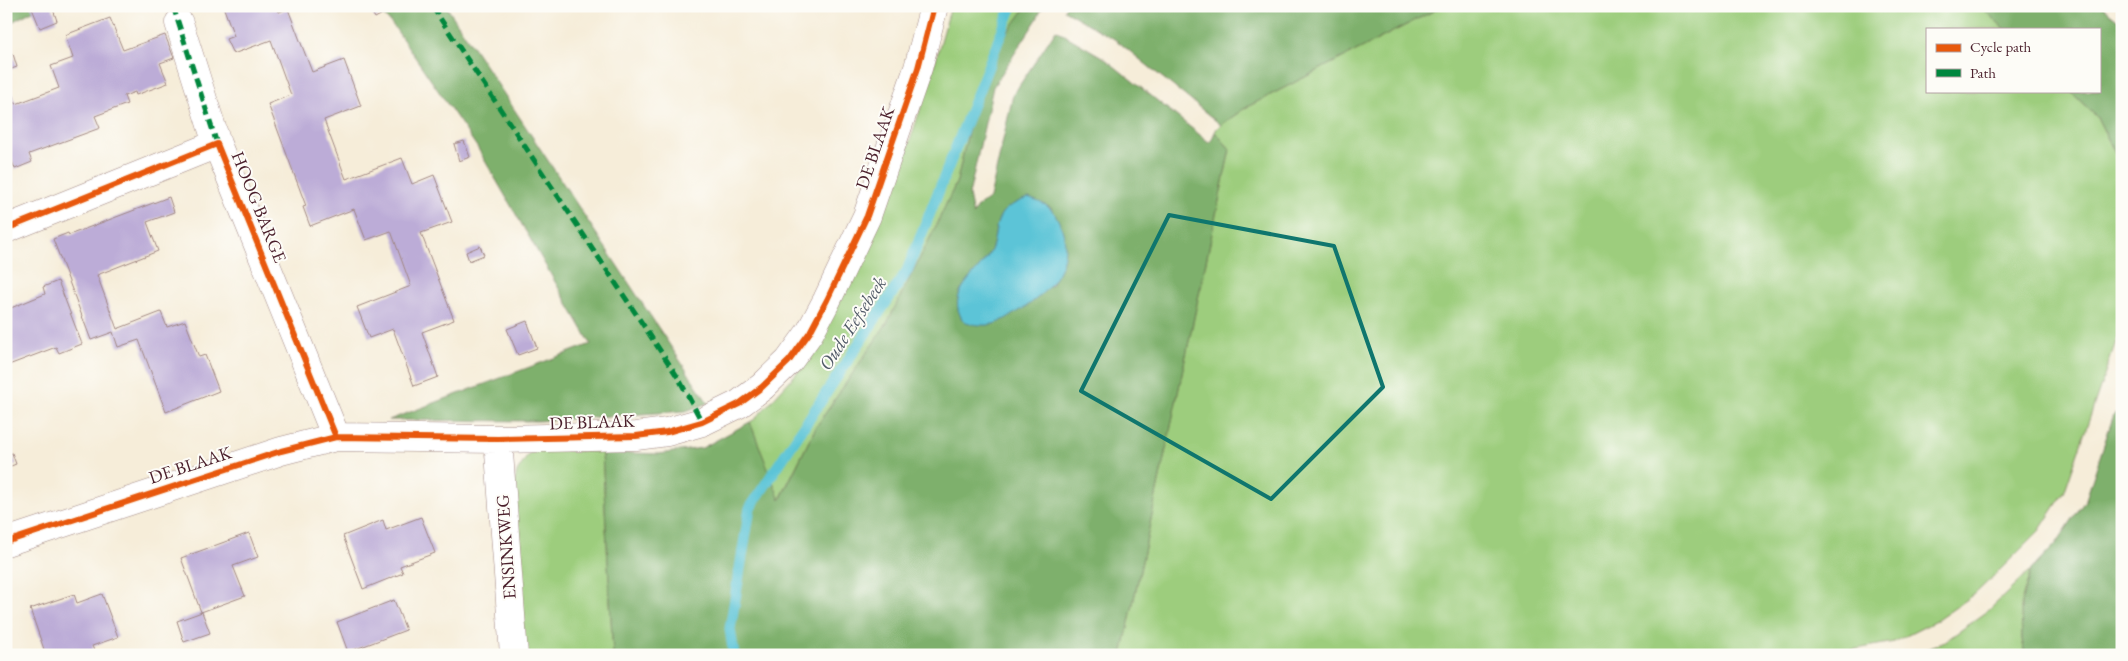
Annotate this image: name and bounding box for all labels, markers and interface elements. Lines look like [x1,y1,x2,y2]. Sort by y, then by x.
legend [1926,28,2100,92]
text: Cycle path [1970,37,2032,56]
text: Path [1970,63,1996,82]
street label: DE BLAAK [850,103,900,192]
street label: HOOG BARGE [227,148,292,266]
water label: Oude Eefsebeek [813,271,892,375]
street label: DE BLAAK [549,408,636,434]
street label: DE BLAAK [146,440,235,489]
street label: ENSINKWEG [490,494,521,600]

